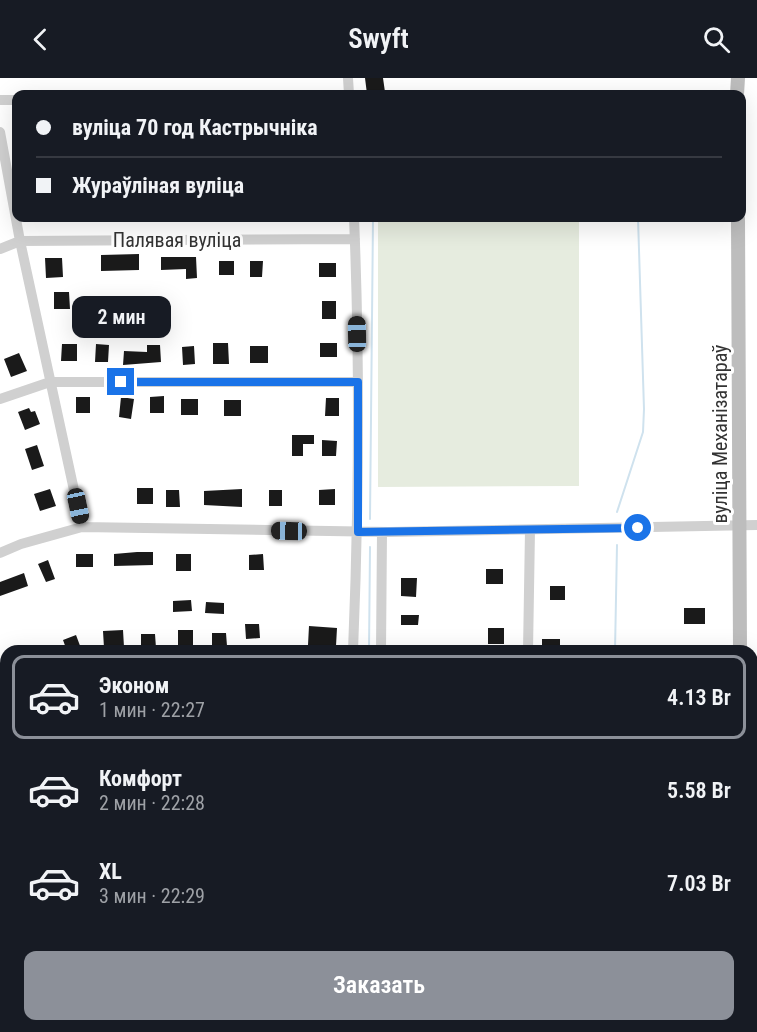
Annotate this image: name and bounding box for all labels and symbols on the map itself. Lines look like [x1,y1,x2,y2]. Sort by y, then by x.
street label: Палявая вуліца [113,228,241,252]
callout: 2 мин [72,295,170,337]
car [348,316,366,352]
street label: вуліца Механізатараў [708,345,732,523]
route end [107,368,134,395]
car [65,487,91,525]
route start [624,514,651,541]
car [271,522,307,540]

